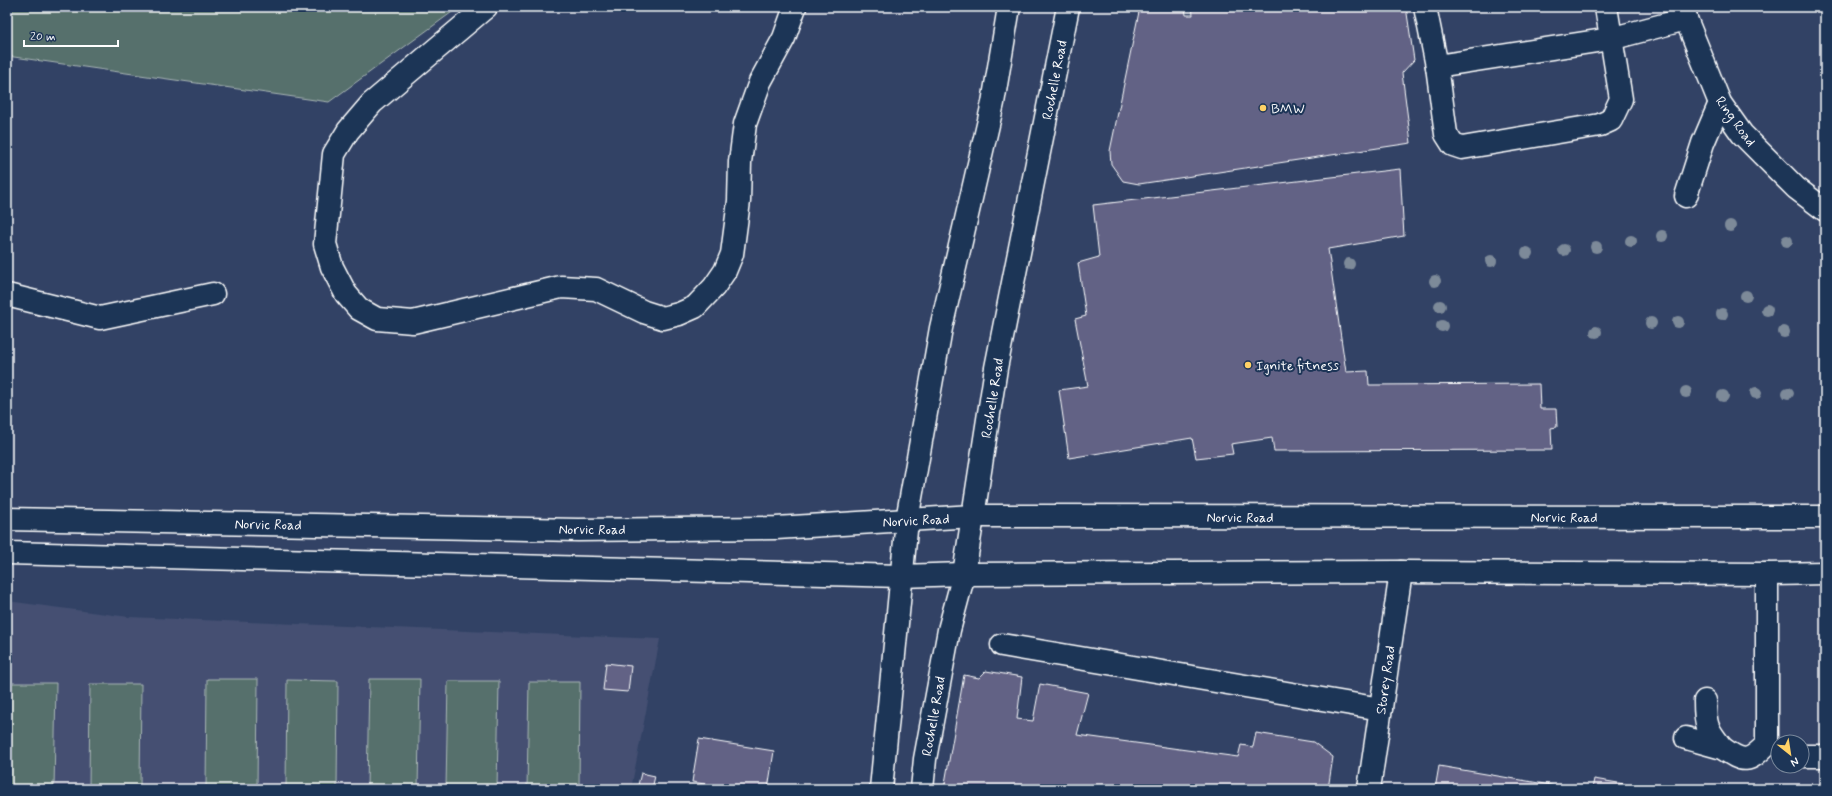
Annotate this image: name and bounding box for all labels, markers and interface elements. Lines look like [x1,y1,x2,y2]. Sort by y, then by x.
scale bar [24,22,118,48]
text: 20 m [30,29,56,45]
street label: Rochelle Road [1038,39,1072,122]
street label: Ring Road [1710,93,1759,151]
place label: BMW [1271,100,1305,118]
marker: BMW [1258,103,1268,113]
street label: Rochelle Road [978,357,1008,439]
place label: Ignite fitness [1256,357,1339,375]
marker: Ignite fitness [1243,360,1253,370]
street label: Norvic Road [1206,509,1274,527]
street label: Norvic Road [1530,509,1598,527]
street label: Norvic Road [882,510,950,532]
street label: Norvic Road [234,515,302,535]
street label: Norvic Road [558,521,626,539]
street label: Storey Road [1372,644,1400,716]
street label: Rochelle Road [918,675,950,758]
north arrow [1770,734,1810,774]
text: N [1788,754,1801,770]

